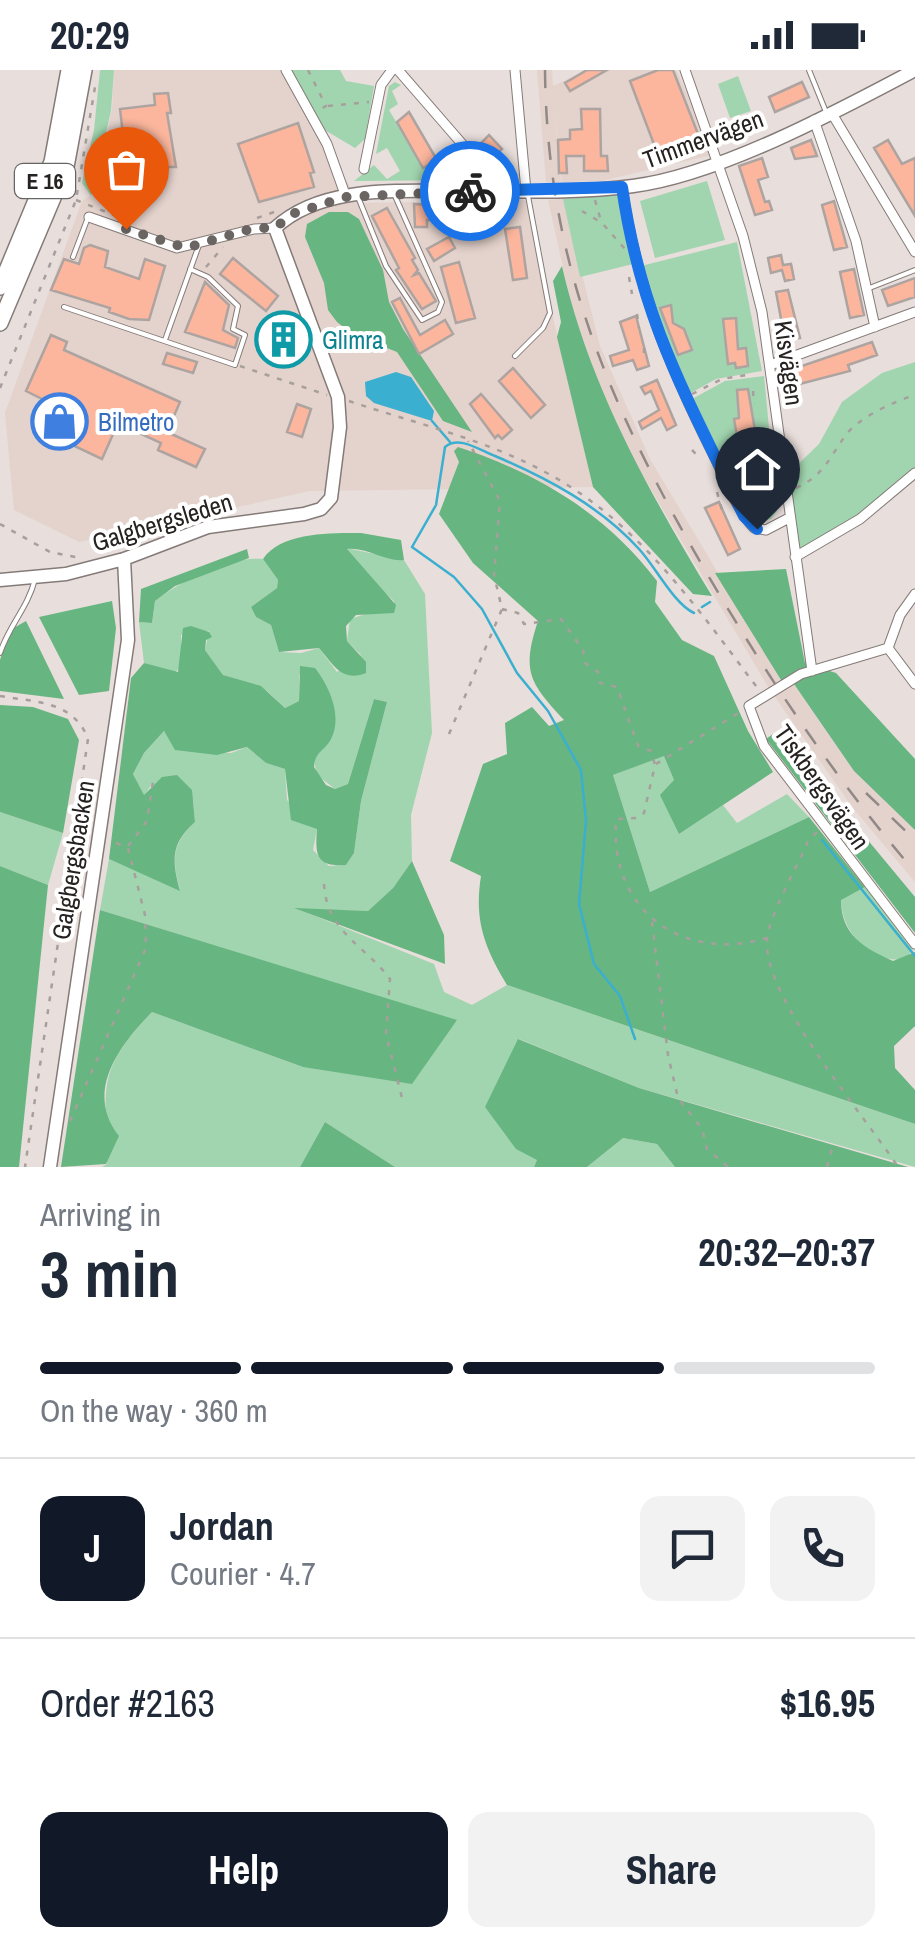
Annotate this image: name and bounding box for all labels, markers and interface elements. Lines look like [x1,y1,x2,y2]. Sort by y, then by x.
text: 20:29 [50,10,130,61]
street label: Timmervägen [638,101,768,177]
pin [84,127,169,230]
courier [420,141,520,241]
icon: bag [99,142,154,197]
road number: E 16 [15,164,75,198]
icon: bike [443,164,498,219]
building icon: Glimra [253,310,313,370]
street label: Kisvägen [766,318,812,408]
place label: Glimra [322,323,384,357]
shop icon: Bilmetro [29,392,89,452]
place label: Bilmetro [98,405,174,439]
pin [715,427,800,530]
icon: home [730,442,785,497]
street label: Galgbergsleden [88,485,236,559]
street label: Tiskbergsvägen [766,718,878,856]
street label: Galgbergsbacken [44,778,102,942]
text: Arriving in [40,1193,161,1236]
text: 20:32–20:37 [698,1227,875,1278]
text: 3 min [40,1230,179,1317]
text: On the way · 360 m [40,1389,268,1432]
button: chat [640,1496,745,1601]
button: phone [770,1496,875,1601]
text: Jordan [170,1501,274,1552]
text: J [84,1523,101,1574]
text: Courier · 4.7 [170,1552,316,1595]
text: Order #2163 [40,1678,215,1729]
text: $16.95 [780,1678,875,1729]
button: Help [40,1812,448,1927]
button: Share [468,1812,875,1927]

